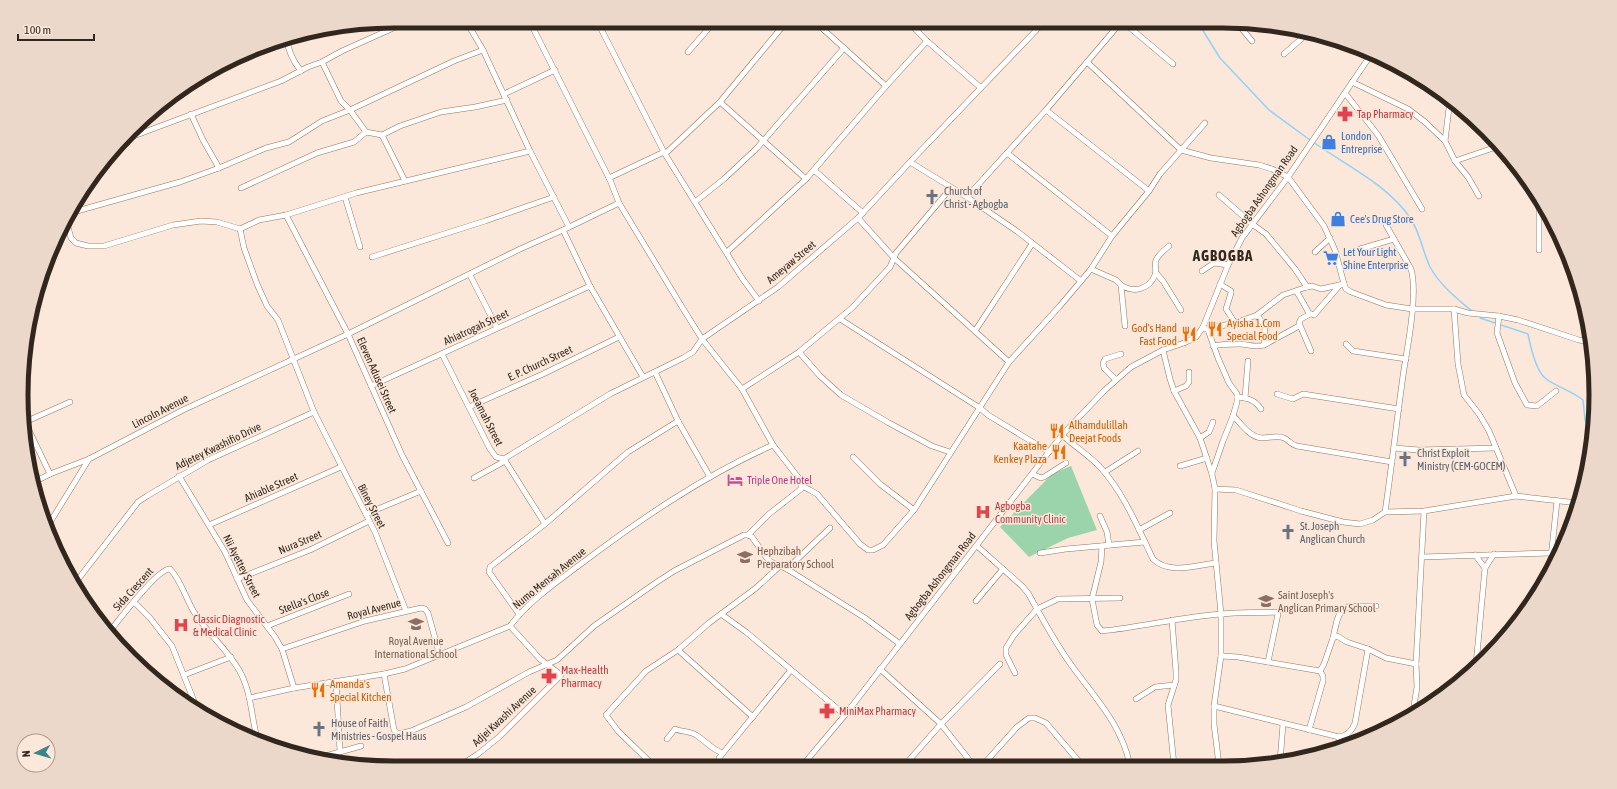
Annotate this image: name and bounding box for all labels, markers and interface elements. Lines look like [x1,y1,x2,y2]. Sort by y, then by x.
scale bar [18,16,94,42]
text: 100 m [24,23,51,37]
pharmacy icon: Tap Pharmacy [1336,105,1354,123]
place label: Tap Pharmacy [1357,108,1414,120]
place label: London Entreprise [1341,130,1382,155]
shop icon: London Entreprise [1320,133,1338,151]
street label: Agbogba Ashongman Road [1228,143,1300,239]
place label: Church of Christ - Agbogba [944,185,1008,210]
church icon: Church of Christ - Agbogba [923,188,941,206]
shop icon: Cee's Drug Store [1329,210,1347,228]
place label: Cee's Drug Store [1350,213,1414,225]
street label: Ameyaw Street [764,238,818,286]
place label: Let Your Light Shine Enterprise [1343,246,1409,271]
district label: AGBOGBA [1192,247,1253,264]
supermarket icon: Let Your Light Shine Enterprise [1322,249,1340,267]
street label: Ahiatrogah Street [441,307,511,347]
place label: Ayisha 1.Com Special Food [1227,317,1281,342]
restaurant icon: Ayisha 1.Com Special Food [1206,320,1224,338]
place label: God's Hand Fast Food [1132,322,1177,347]
restaurant icon: God's Hand Fast Food [1180,325,1198,343]
street label: Eleven Adusei Street [355,335,399,415]
street label: E. P. Church Street [506,343,574,383]
street label: Joeamah Street [466,386,506,448]
street label: Lincoln Avenue [130,392,190,430]
place label: Alhamdulillah Deejat Foods [1069,419,1128,444]
street label: Adjetey Kwashifio Drive [173,420,263,472]
restaurant icon: Alhamdulillah Deejat Foods [1048,422,1066,440]
place label: Kaatahe Kenkey Plaza [993,440,1047,465]
restaurant icon: Kaatahe Kenkey Plaza [1050,443,1068,461]
place label: Christ Exploit Ministry (CEM-GOCEM) [1417,447,1506,472]
church icon: Christ Exploit Ministry (CEM-GOCEM) [1396,450,1414,468]
street label: Ahiable Street [243,470,299,504]
hotel icon: Triple One Hotel [726,471,744,489]
place label: Triple One Hotel [747,474,812,486]
street label: Biney Street [356,482,388,530]
place label: Agbogba Community Clinic [995,500,1067,525]
hospital icon: Agbogba Community Clinic [974,503,992,521]
place label: St. Joseph Anglican Church [1300,520,1365,545]
church icon: St. Joseph Anglican Church [1279,523,1297,541]
street label: Nura Street [277,528,323,556]
street label: Agbogba Ashongman Road [902,530,978,622]
street label: Nii Ayettey Street [221,532,263,600]
street label: Numo Mensah Avenue [510,545,588,611]
place label: Hephzibah Preparatory School [757,545,834,570]
school or university icon: Hephzibah Preparatory School [736,548,754,566]
street label: Sida Crescent [111,565,155,613]
street label: Stella's Close [277,586,331,616]
place label: Saint Joseph's Anglican Primary School [1278,589,1376,614]
school or university icon: Saint Joseph's Anglican Primary School [1257,592,1275,610]
street label: Royal Avenue [346,596,402,622]
place label: Classic Diagnostic & Medical Clinic [193,613,265,638]
school or university icon: Royal Avenue International School [407,615,425,633]
hospital icon: Classic Diagnostic & Medical Clinic [172,616,190,634]
place label: Royal Avenue International School [375,635,458,660]
place label: Max-Health Pharmacy [561,664,609,689]
pharmacy icon: Max-Health Pharmacy [540,667,558,685]
place label: Amanda's Special Kitchen [330,678,392,703]
restaurant icon: Amanda's Special Kitchen [309,681,327,699]
street label: Adjei Kwashi Avenue [470,683,538,749]
pharmacy icon: MiniMax Pharmacy [818,702,836,720]
place label: MiniMax Pharmacy [839,705,916,717]
place label: House of Faith Ministries - Gospel Haus [331,717,427,742]
church icon: House of Faith Ministries - Gospel Haus [310,720,328,738]
north arrow [16,733,56,773]
text: N [20,750,32,758]

